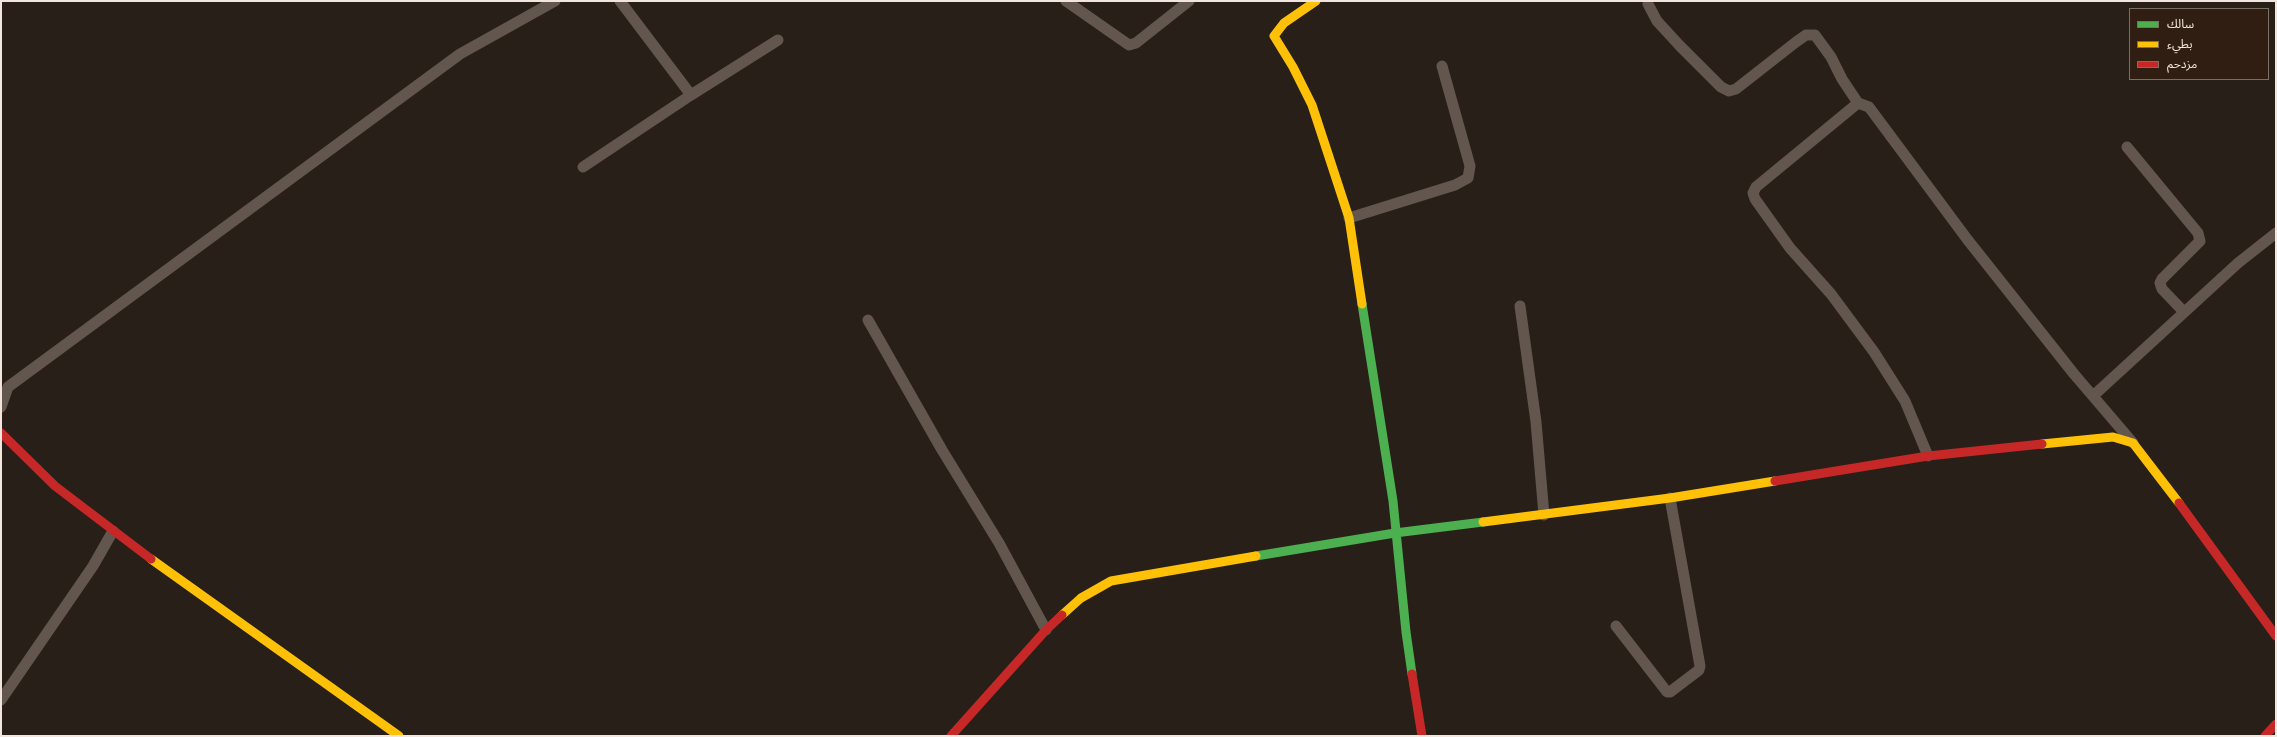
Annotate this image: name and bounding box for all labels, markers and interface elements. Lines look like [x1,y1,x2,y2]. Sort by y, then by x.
legend [2129,8,2269,80]
text: سالك [2167,16,2194,31]
text: بطيء [2167,36,2193,51]
text: مزدحم [2167,56,2197,71]

